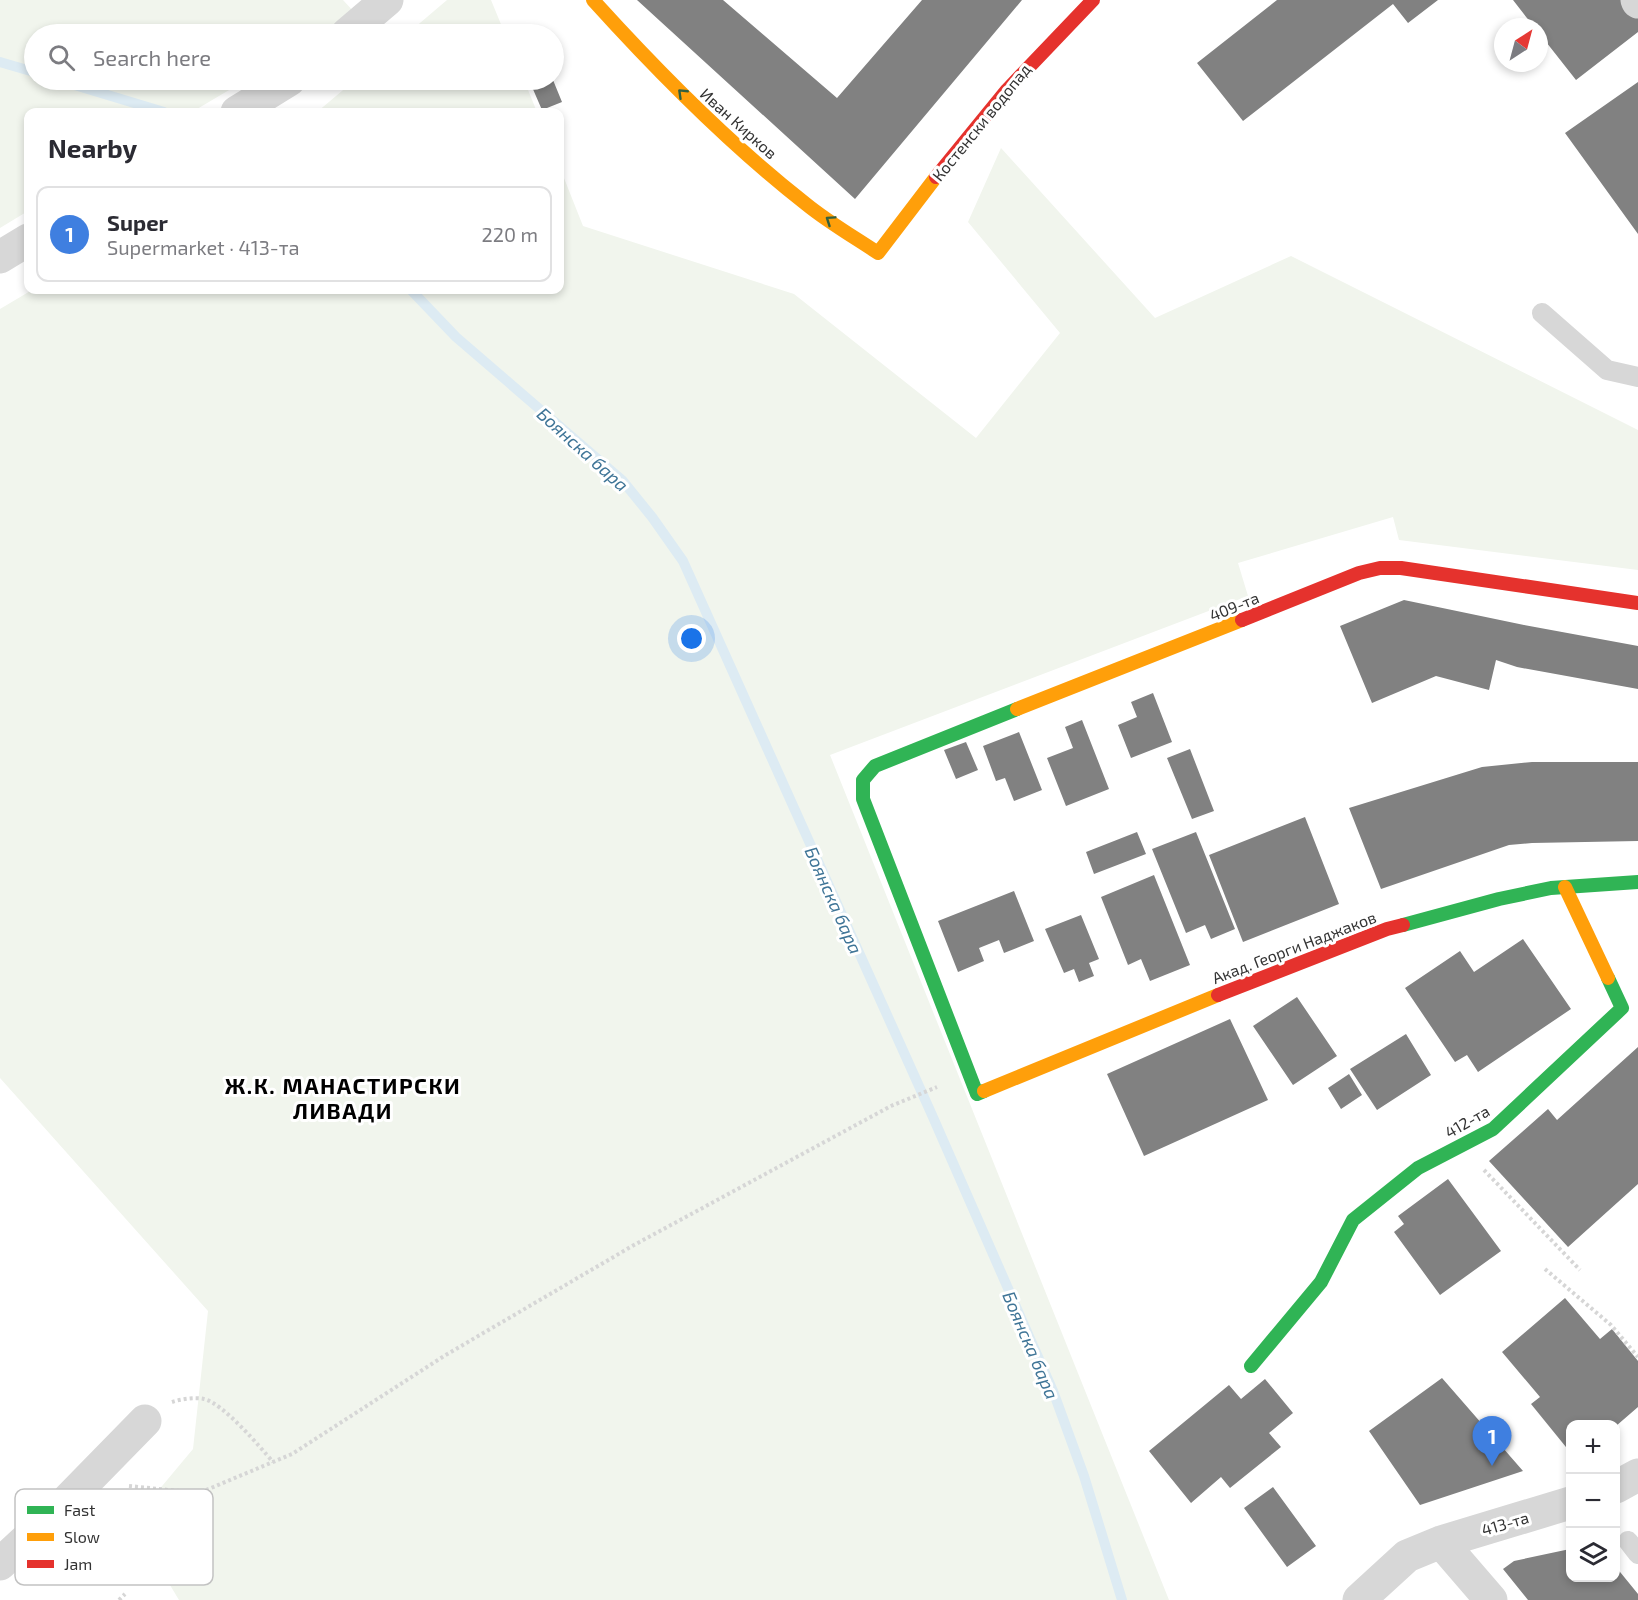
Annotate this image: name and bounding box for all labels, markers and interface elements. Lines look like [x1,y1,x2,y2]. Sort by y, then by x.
north arrow [1494,18,1548,72]
search box [24,24,564,90]
icon: search [45,41,78,74]
text: Search here [93,44,211,70]
street label: Костенски водопад [928,60,1034,184]
street label: Иван Кирков [697,84,781,162]
one-way arrow [679,90,690,101]
text: Nearby [48,132,137,163]
text: Super [107,209,168,235]
one-way arrow [826,216,837,227]
text: 1 [65,222,74,246]
text: 220 m [481,222,538,246]
text: Supermarket · 413-та [107,235,300,259]
water label: Боянска бара [533,402,633,496]
street label: 409-та [1206,587,1262,625]
your location [677,624,706,653]
water label: Боянска бара [801,843,867,957]
street label: Акад. Георги Наджаков [1209,907,1379,987]
district label: Ж.К. МАНАСТИРСКИ ЛИВАДИ [225,1072,461,1123]
street label: 412-та [1441,1101,1493,1141]
water label: Боянска бара [998,1288,1064,1402]
pin: 1 [1472,1416,1512,1466]
map controls [1566,1420,1620,1582]
button: + [1566,1420,1620,1474]
button: − [1566,1474,1620,1528]
legend [15,1489,213,1585]
text: Fast [64,1500,95,1519]
street label: 413-та [1479,1507,1531,1539]
text: Slow [64,1527,100,1546]
button: layers [1566,1528,1620,1582]
text: Jam [64,1554,92,1573]

